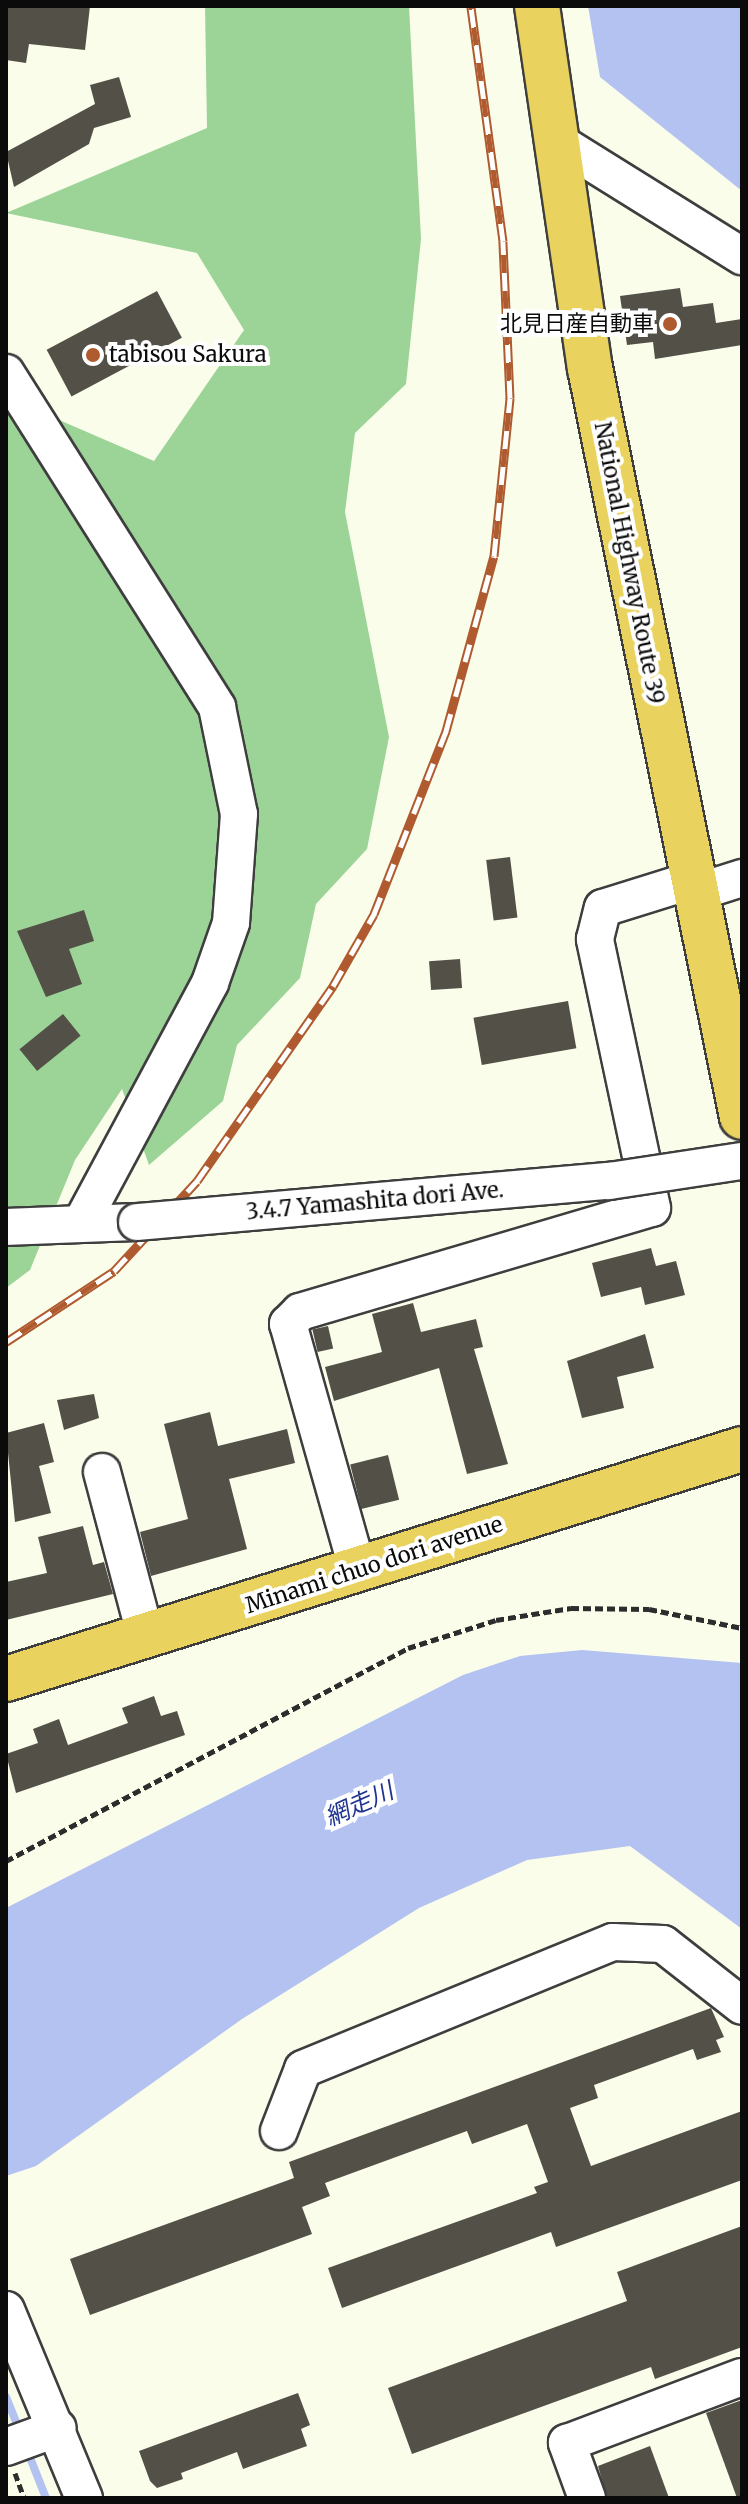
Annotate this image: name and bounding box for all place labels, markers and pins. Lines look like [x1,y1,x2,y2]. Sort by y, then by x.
place label: 北見日産自動車 [500,311,654,337]
marker: 北見日産自動車 [661,315,679,333]
place label: tabisou Sakura [109,342,267,368]
marker: tabisou Sakura [84,346,102,364]

